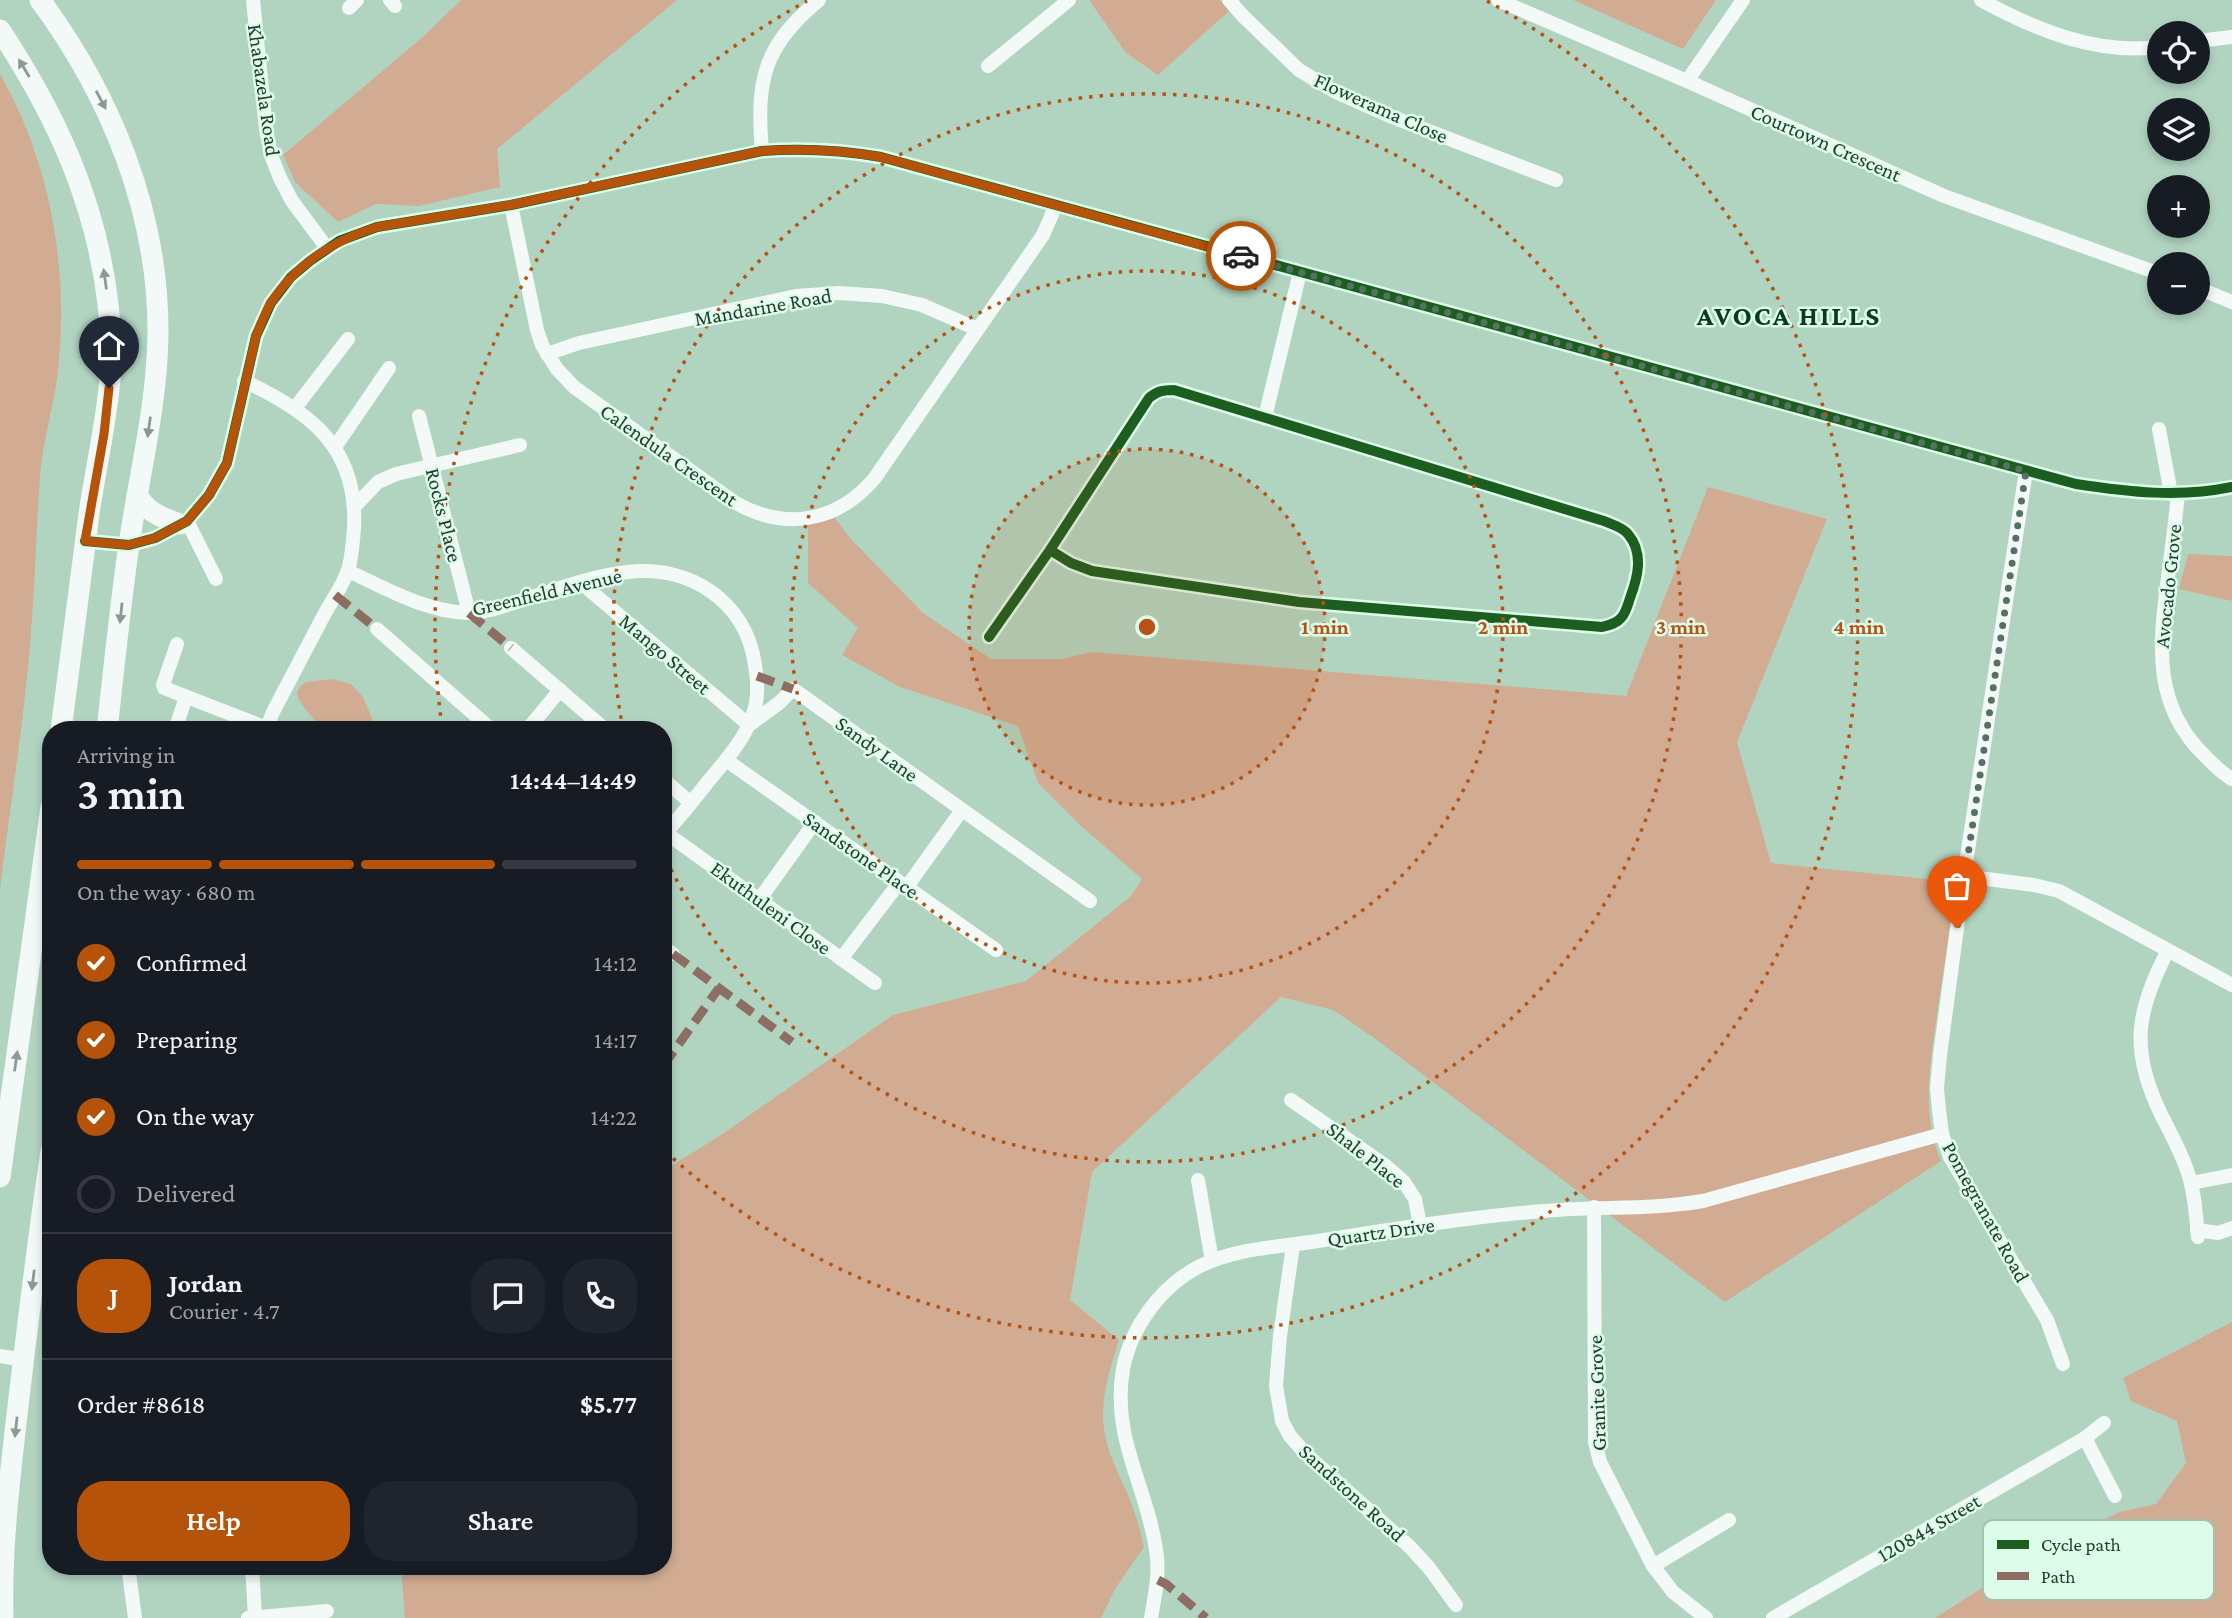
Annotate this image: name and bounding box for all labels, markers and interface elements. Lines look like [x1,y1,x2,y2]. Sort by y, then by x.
map controls [2147,21,2210,315]
button: locate [2147,21,2210,84]
street label: Khabazela Road [243,22,285,158]
one-way arrow [18,59,31,78]
street label: Flowerama Close [1310,68,1452,148]
one-way arrow [95,90,107,110]
button: layers [2147,98,2210,161]
street label: Courtown Crescent [1747,99,1906,187]
button: + [2147,175,2210,238]
courier [1206,221,1276,291]
icon: car [1222,237,1260,275]
button: − [2147,252,2210,315]
one-way arrow [99,268,110,290]
street label: Mandarine Road [692,283,834,331]
district label: AVOCA HILLS [1696,300,1881,331]
pin [79,316,139,388]
icon: home [90,327,128,365]
street label: Calendula Crescent [596,399,743,512]
one-way arrow [143,416,154,438]
street label: Rocks Place [421,465,467,565]
street label: Avocado Grove [2150,523,2186,649]
street label: Greenfield Avenue [470,563,624,621]
one-way arrow [115,602,126,624]
street label: Mango Street [614,609,716,700]
centre of rings [1135,615,1159,639]
text: 1 min [1301,615,1349,639]
text: 2 min [1478,615,1528,639]
text: 3 min [1656,615,1706,639]
text: 4 min [1833,615,1885,639]
street label: Sandy Lane [831,711,923,787]
text: Arriving in [77,742,175,768]
text: 14:44–14:49 [510,766,637,795]
text: 3 min [77,768,185,819]
street label: Sandstone Place [799,806,923,904]
street label: Ekuthuleni Close [706,856,836,960]
pin [1927,856,1987,928]
icon: bag [1938,867,1976,905]
text: On the way · 680 m [77,879,255,905]
icon: check [77,944,115,982]
text: Confirmed [136,948,247,977]
text: 14:12 [594,950,637,976]
icon: check [77,1021,115,1059]
text: Preparing [136,1025,237,1054]
text: 14:17 [594,1027,637,1053]
one-way arrow [11,1049,22,1071]
icon: check [77,1098,115,1136]
text: On the way [136,1102,254,1131]
text: 14:22 [591,1104,637,1130]
street label: Shale Place [1322,1117,1410,1193]
street label: Pomegranate Road [1937,1137,2035,1287]
text: Delivered [136,1179,235,1208]
street label: Quartz Drive [1326,1213,1436,1251]
button: chat [471,1259,545,1333]
button: phone [563,1259,637,1333]
one-way arrow [27,1269,38,1291]
text: Jordan [169,1269,243,1298]
text: J [110,1282,118,1311]
text: Courier · 4.7 [169,1298,280,1324]
street label: Granite Grove [1583,1335,1611,1451]
text: Order #8618 [77,1390,206,1419]
text: $5.77 [580,1390,637,1419]
one-way arrow [10,1417,21,1439]
street label: Sandstone Road [1294,1439,1410,1547]
button: Help [77,1481,350,1561]
button: Share [364,1481,637,1561]
street label: 120844 Street [1873,1488,1986,1567]
legend [1983,1520,2214,1600]
text: Cycle path [2041,1534,2121,1555]
text: Path [2041,1566,2076,1587]

